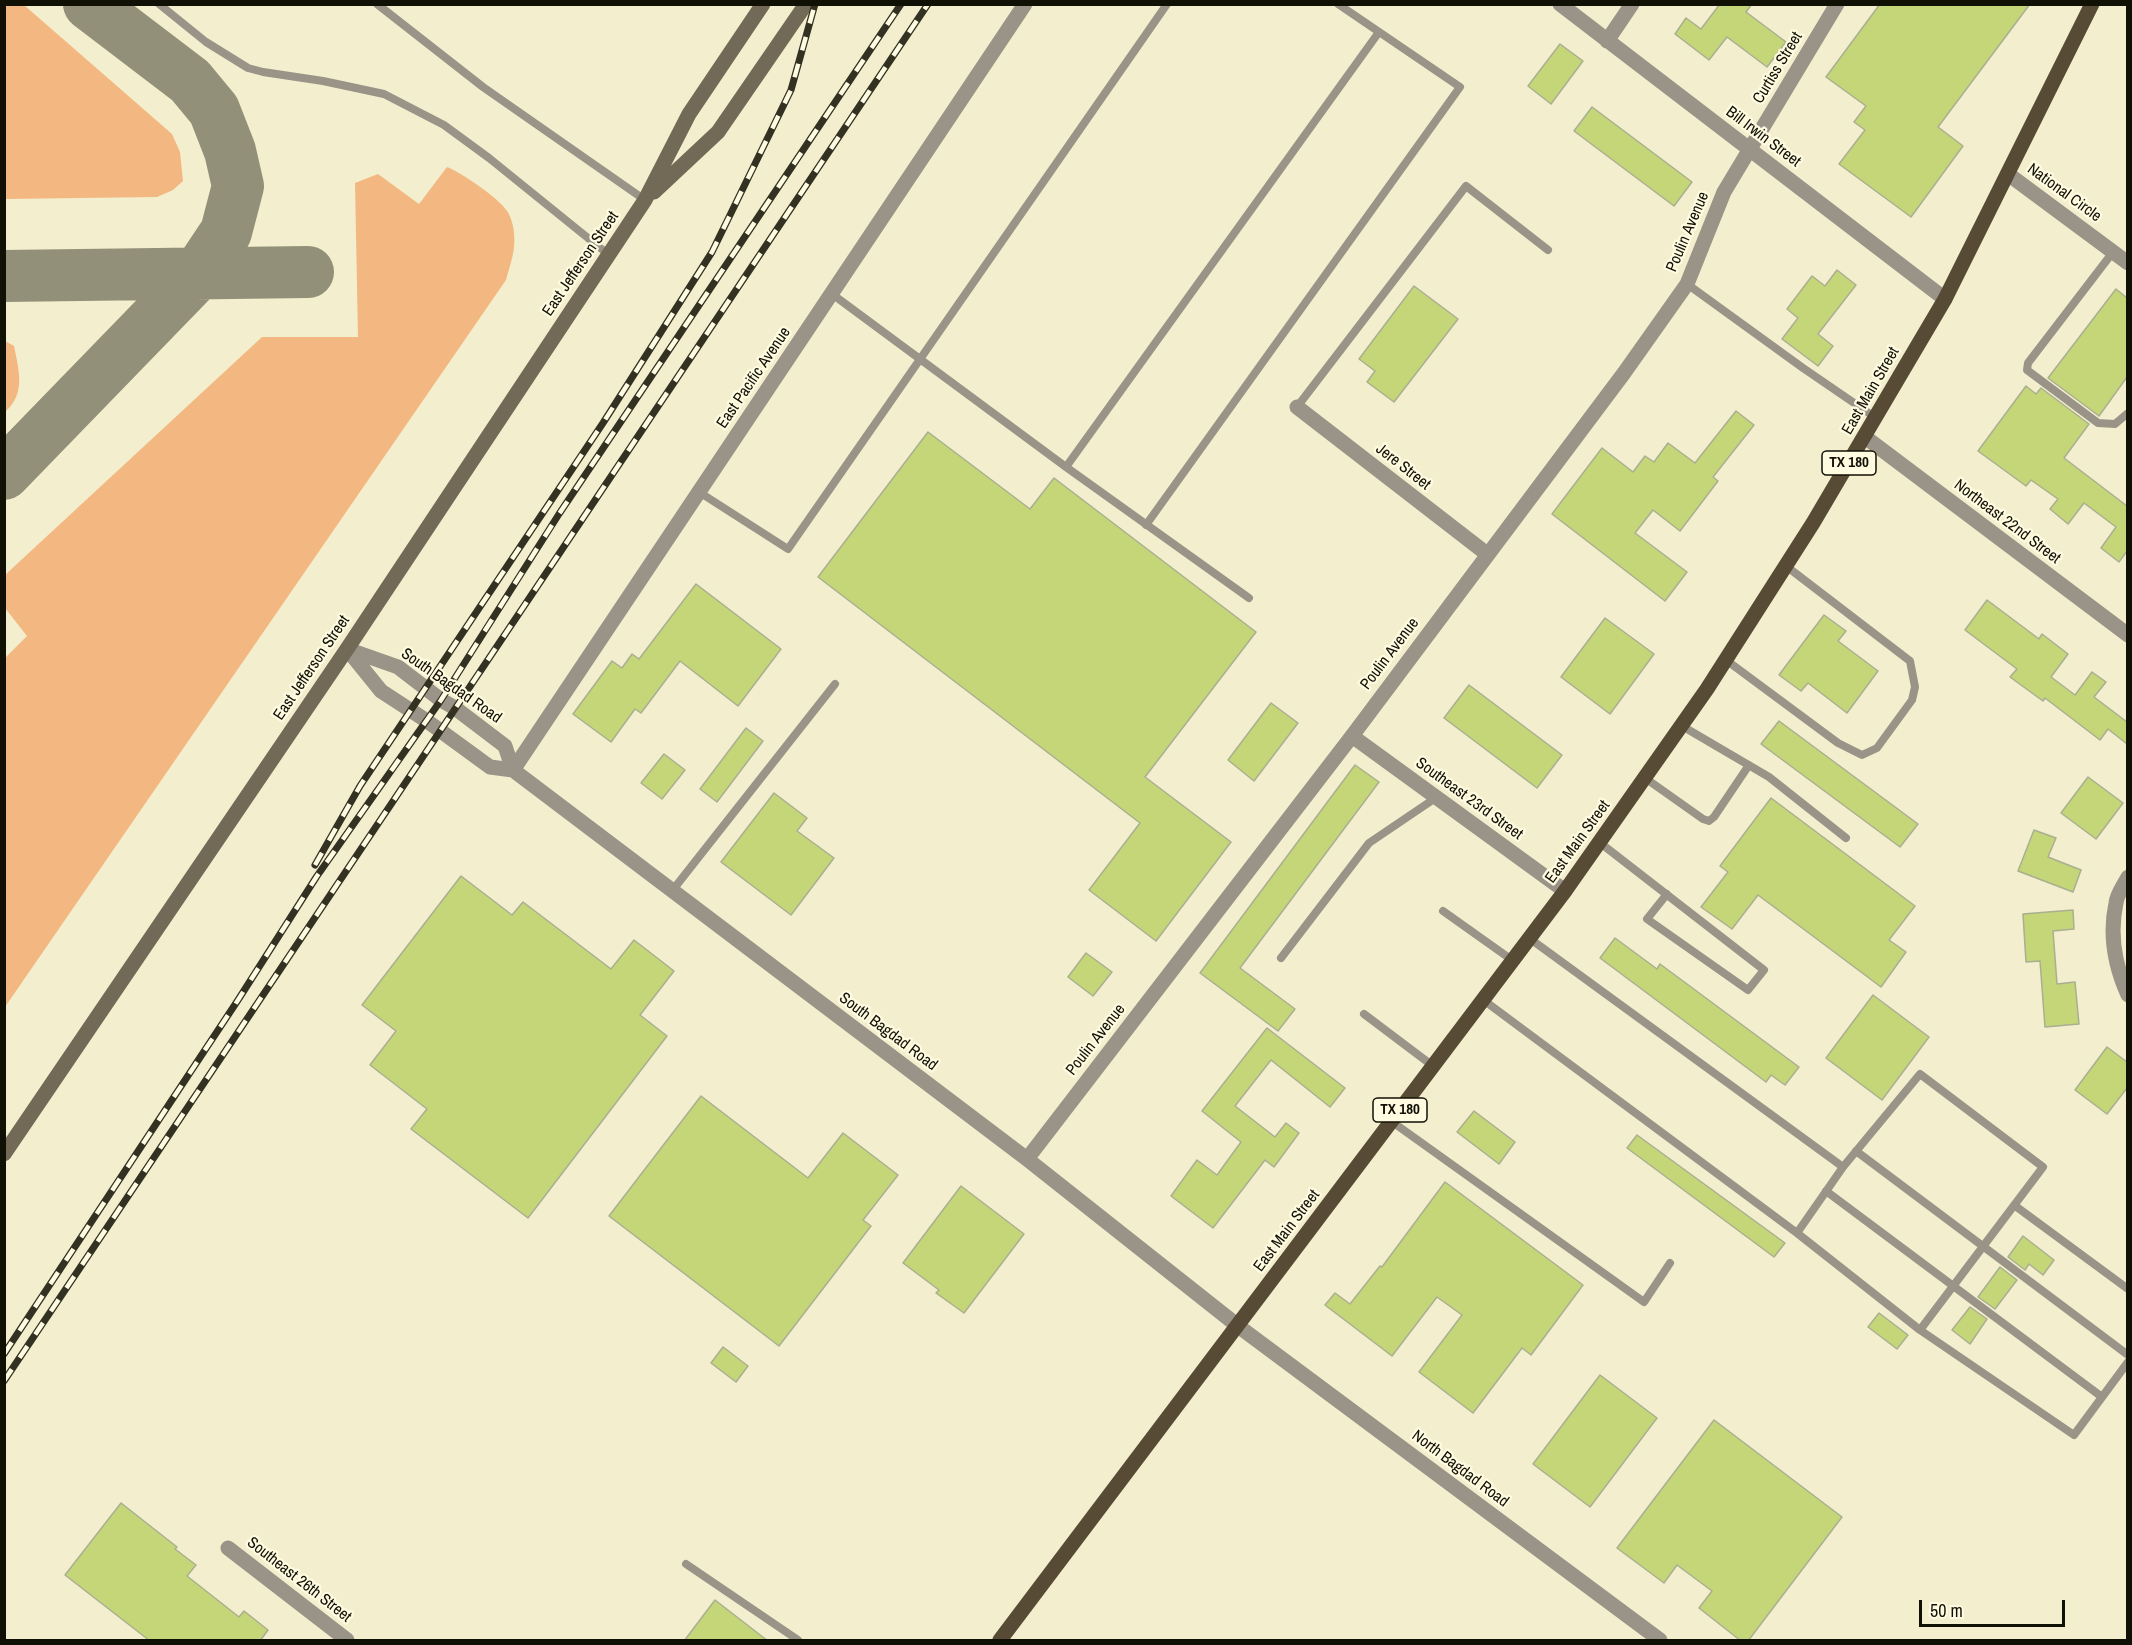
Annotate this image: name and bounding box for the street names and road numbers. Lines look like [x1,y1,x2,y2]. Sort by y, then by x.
street label: Curtiss Street [1749,29,1807,107]
street label: Bill Irwin Street [1722,103,1804,171]
street label: National Circle [2023,160,2105,226]
street label: Poulin Avenue [1663,189,1713,275]
street label: East Jefferson Street [539,208,623,320]
street label: East Pacific Avenue [713,324,795,432]
street label: East Main Street [1838,344,1904,438]
street label: Jere Street [1372,440,1434,494]
road number: TX 180 [1822,451,1876,475]
street label: Northeast 22nd Street [1950,476,2064,568]
street label: East Jefferson Street [270,612,354,724]
street label: Poulin Avenue [1357,614,1423,694]
street label: South Bagdad Road [397,644,505,728]
street label: Southeast 23rd Street [1412,754,1526,844]
street label: East Main Street [1542,797,1614,887]
street label: South Bagdad Road [835,989,941,1075]
street label: Poulin Avenue [1062,1001,1130,1079]
road number: TX 180 [1373,1098,1427,1122]
street label: East Main Street [1250,1186,1324,1276]
street label: North Bagdad Road [1408,1426,1512,1512]
street label: Southeast 26th Street [243,1533,355,1627]

